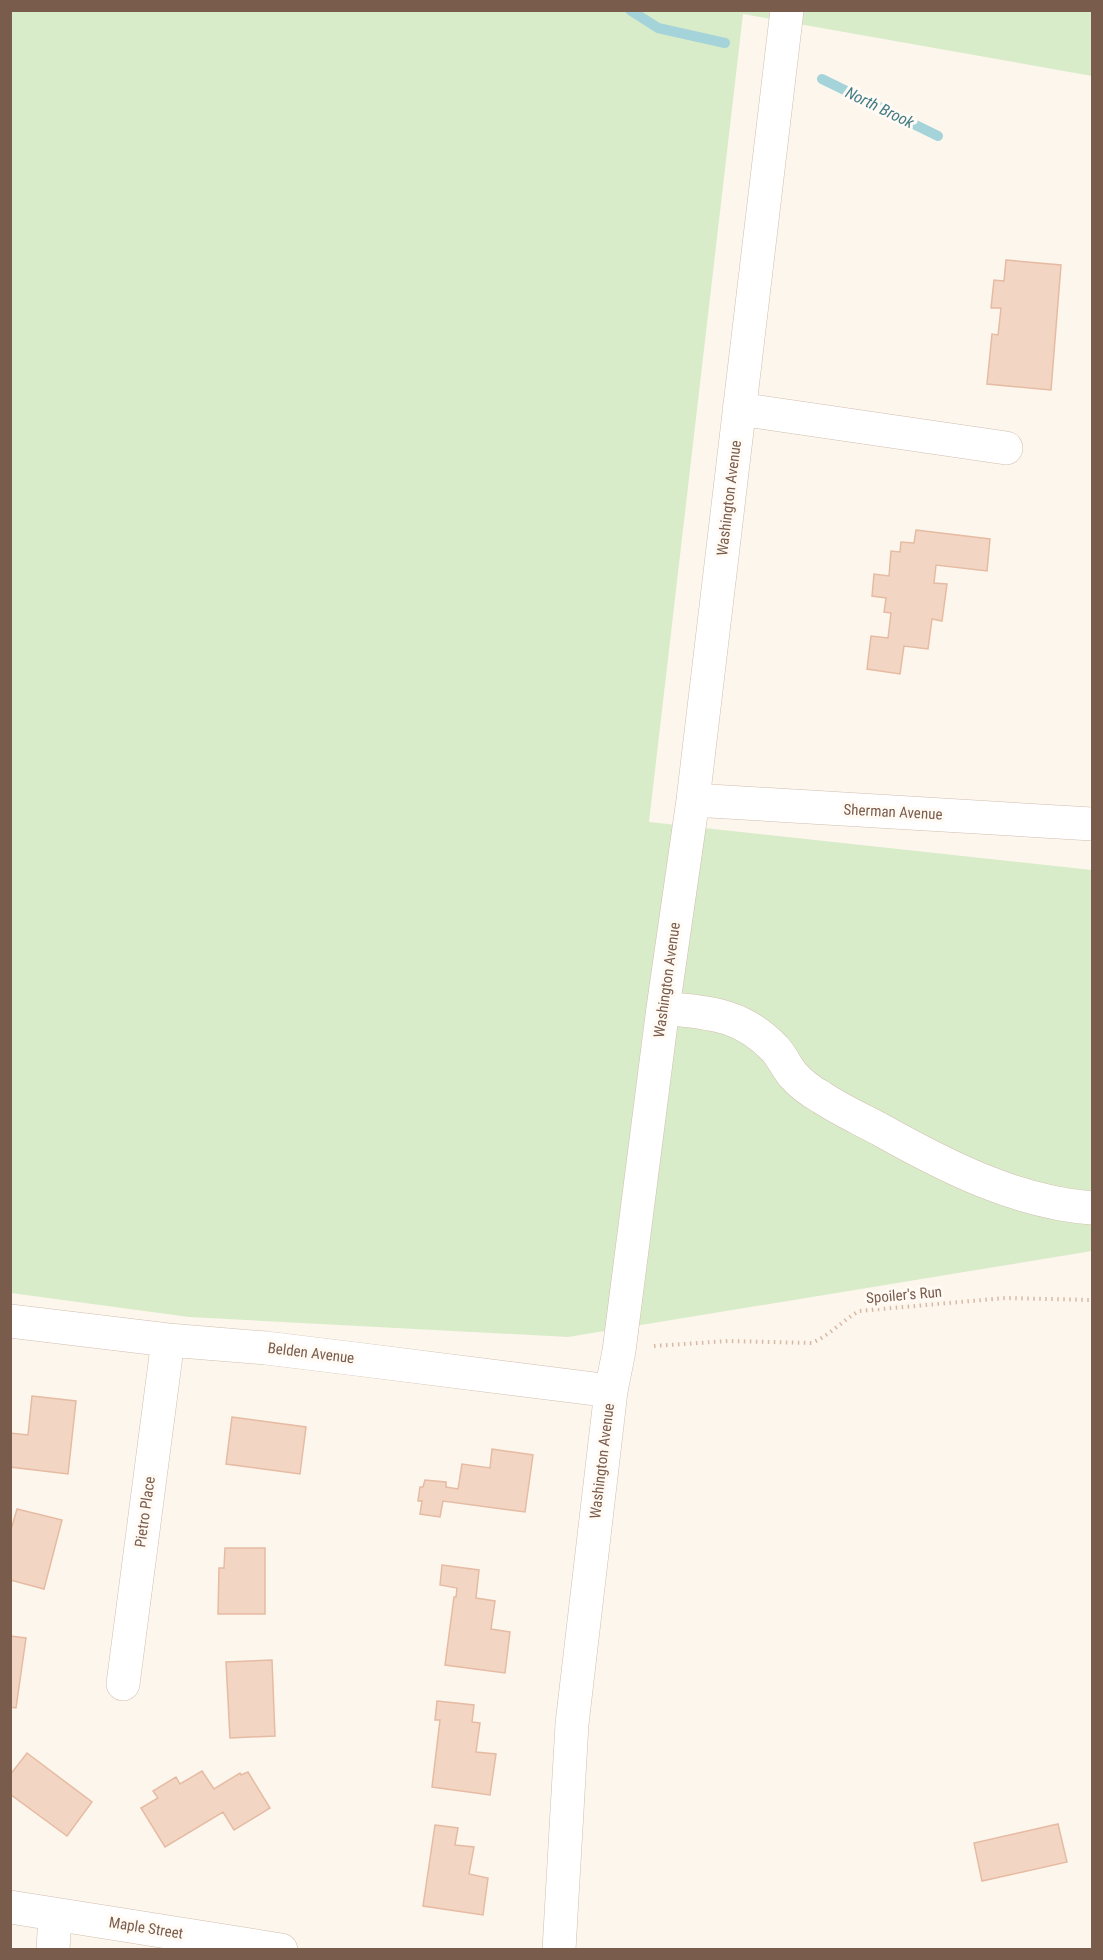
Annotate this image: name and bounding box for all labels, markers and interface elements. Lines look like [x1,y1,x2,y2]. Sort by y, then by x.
water label: North Brook [842,83,918,133]
street label: Washington Avenue [713,439,745,557]
street label: Sherman Avenue [843,800,943,824]
street label: Washington Avenue [650,921,684,1039]
street label: Spoiler's Run [865,1283,943,1307]
street label: Belden Avenue [267,1339,355,1367]
street label: Washington Avenue [586,1402,618,1520]
street label: Pietro Place [131,1475,159,1549]
street label: Maple Street [108,1913,184,1943]

